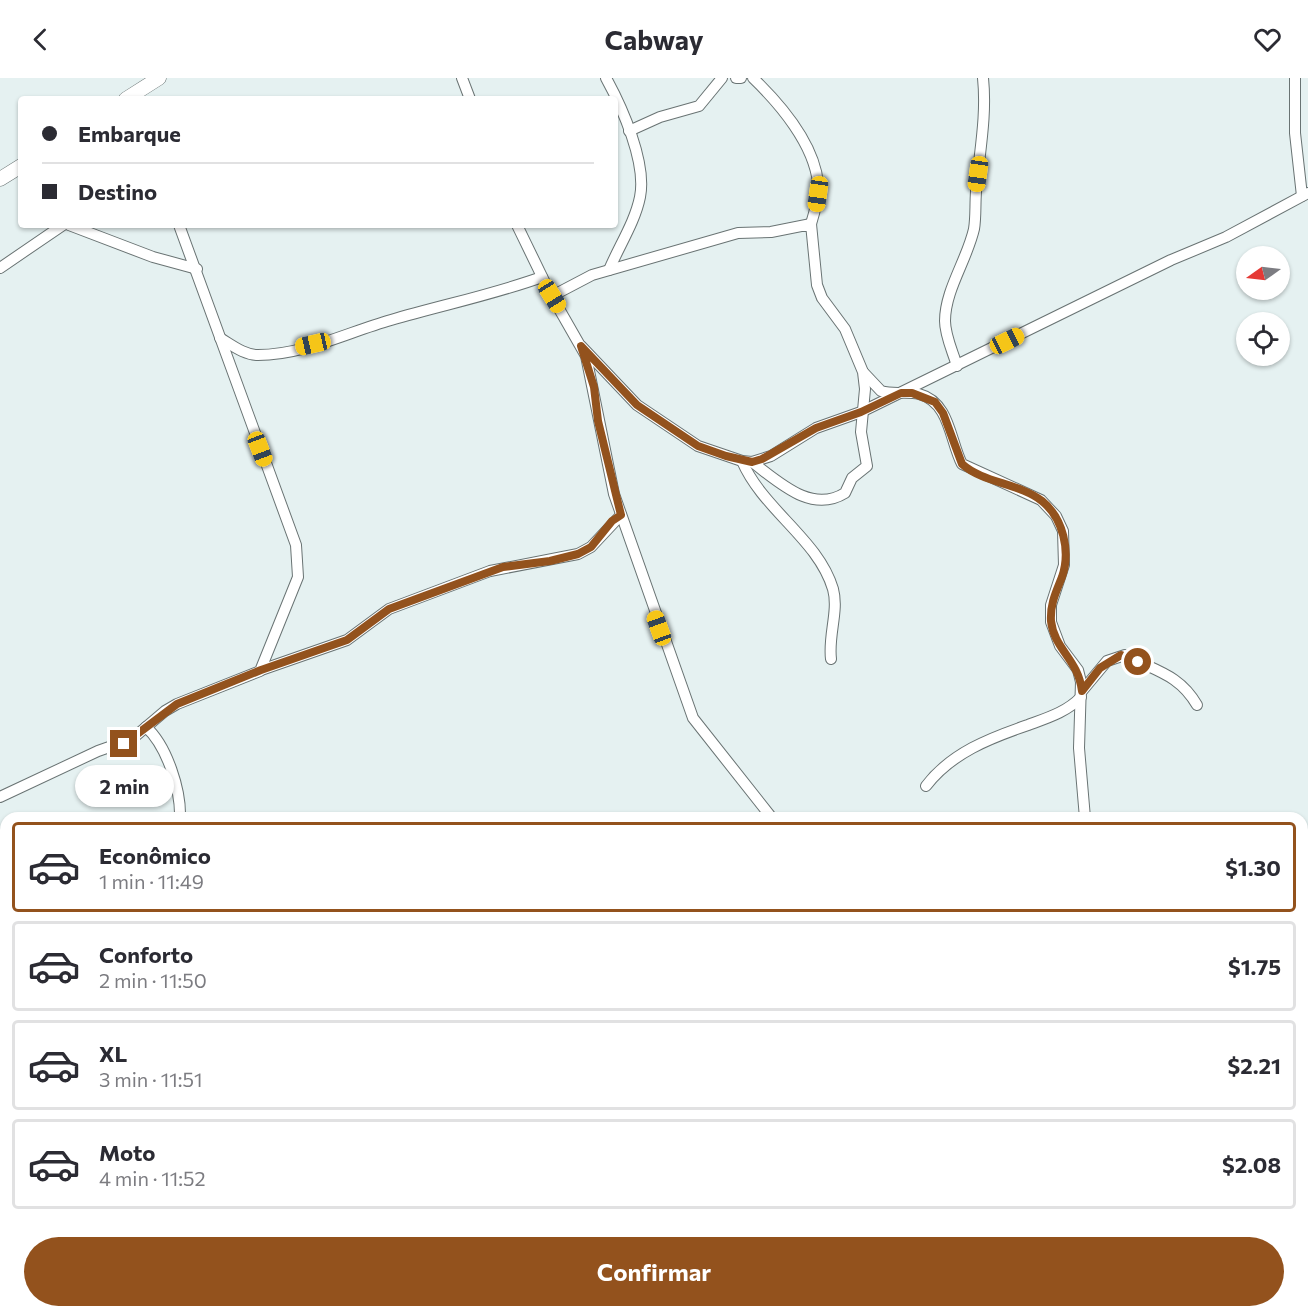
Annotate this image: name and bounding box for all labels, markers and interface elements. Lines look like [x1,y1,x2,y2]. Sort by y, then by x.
icon: back [24,23,57,56]
text: Cabway [604,23,704,56]
icon: heart [1251,23,1284,56]
text: Embarque [78,120,181,147]
car [967,155,989,193]
car [807,175,829,213]
text: Destino [78,178,157,205]
north arrow [1236,246,1290,300]
map controls [1236,246,1290,366]
car [535,276,569,316]
button: locate [1236,312,1290,366]
car [987,325,1027,357]
car [293,331,333,357]
car [245,429,275,469]
car [644,608,674,648]
route start [1124,648,1151,675]
route end [110,730,137,757]
callout: 2 min [74,765,174,807]
text: 2 min [100,774,149,798]
icon: car [27,840,81,894]
text: Econômico [99,842,211,869]
text: $1.30 [1225,854,1281,881]
text: 1 min · 11:49 [99,869,204,893]
icon: car [27,939,81,993]
text: Conforto [99,941,193,968]
text: $1.75 [1228,953,1281,980]
text: 2 min · 11:50 [99,968,207,992]
icon: car [27,1038,81,1092]
text: XL [99,1040,127,1067]
text: $2.21 [1228,1052,1281,1079]
text: 3 min · 11:51 [99,1067,203,1091]
icon: car [27,1137,81,1191]
text: Moto [99,1139,155,1166]
text: $2.08 [1222,1151,1281,1178]
text: 4 min · 11:52 [99,1166,206,1190]
button: Confirmar [24,1237,1284,1306]

